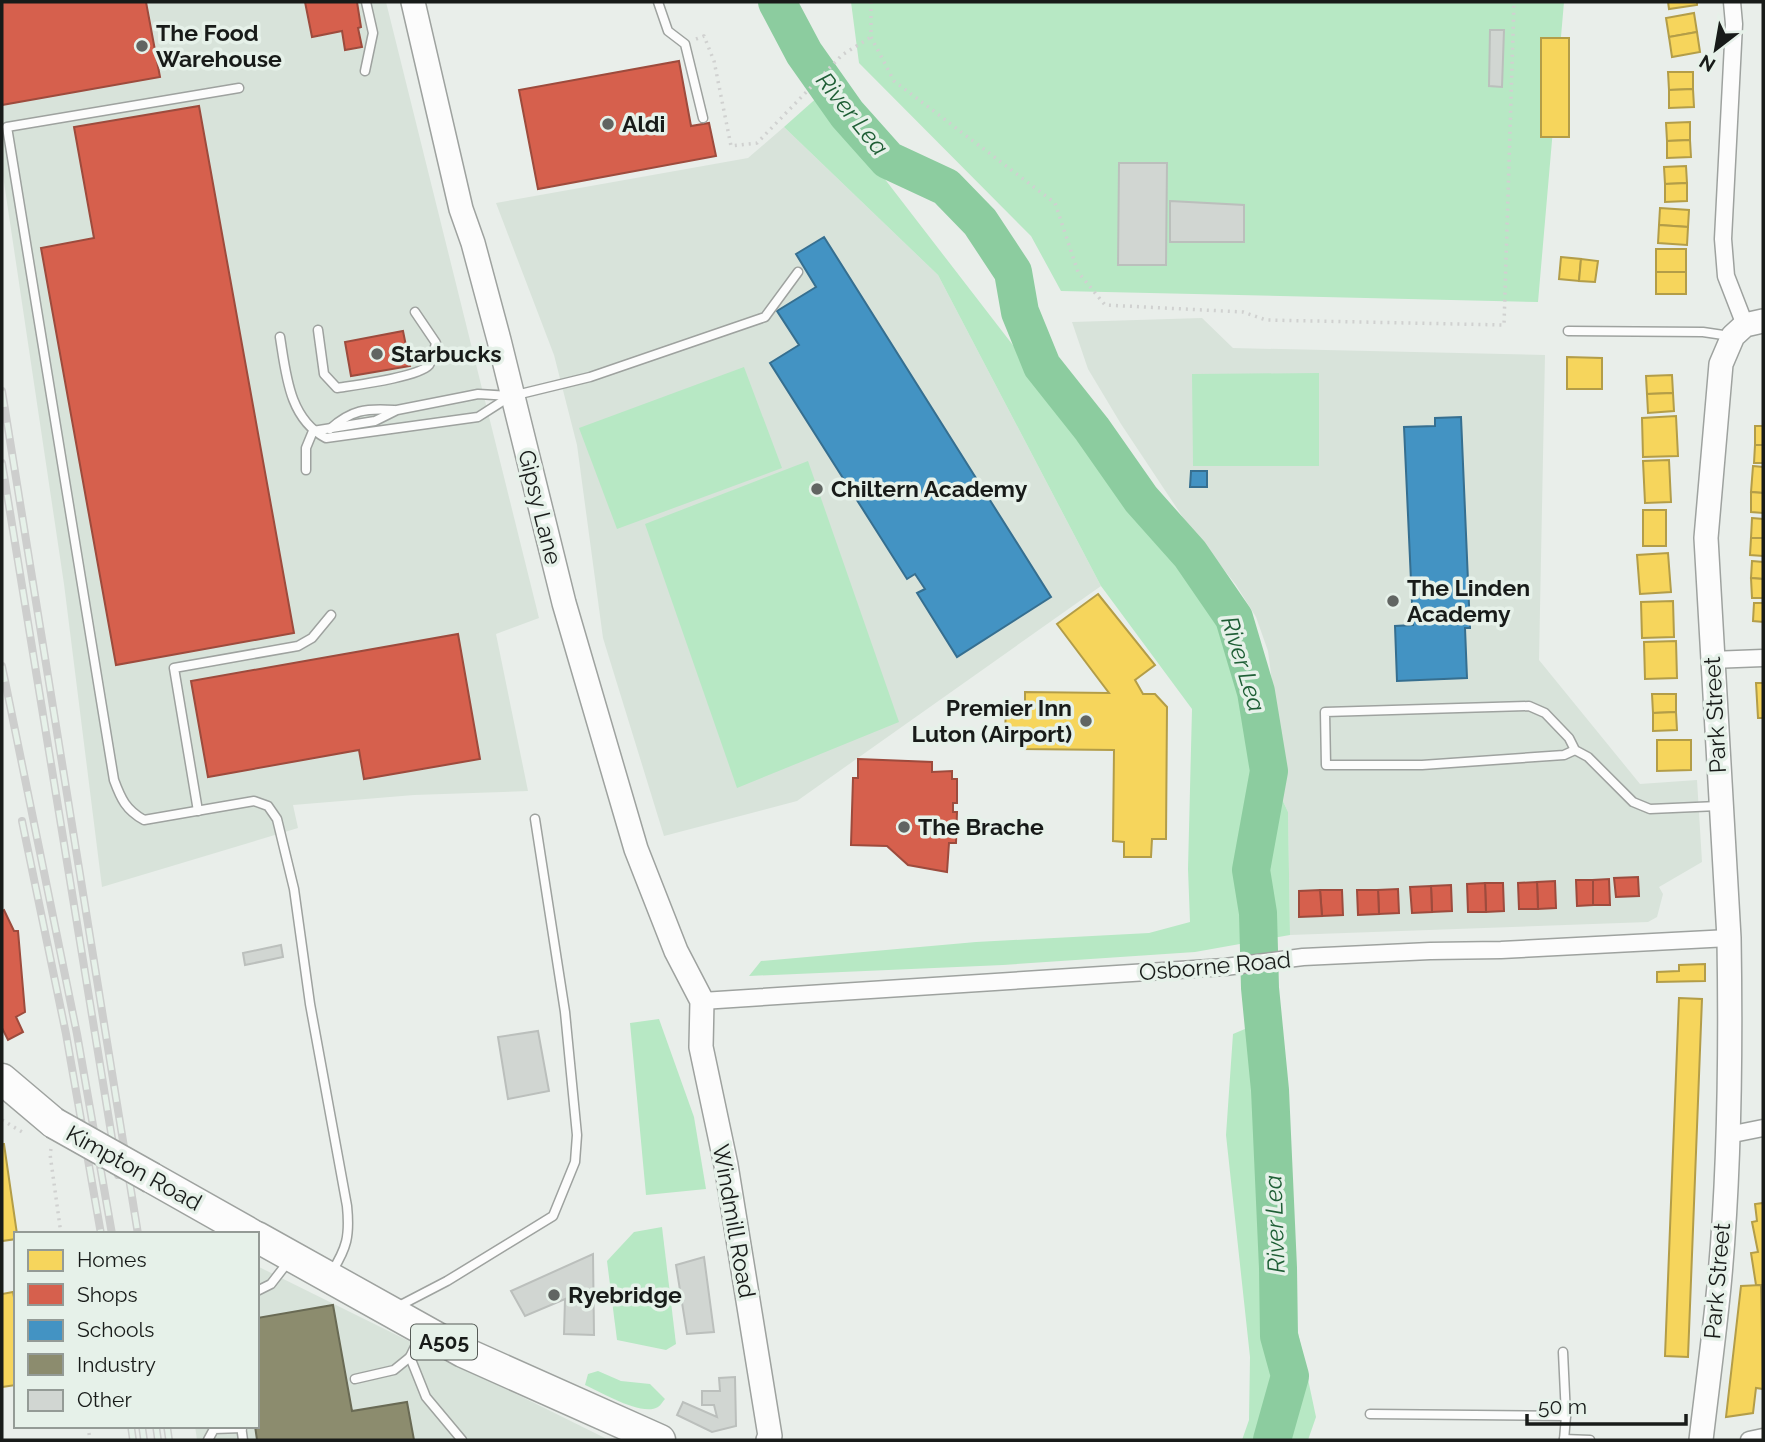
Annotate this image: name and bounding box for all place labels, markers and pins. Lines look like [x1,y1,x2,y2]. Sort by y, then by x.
place label: The Food Warehouse [156,19,282,72]
marker: The Food Warehouse [134,38,150,54]
place label: Aldi [622,110,665,137]
marker: Aldi [600,116,616,132]
place label: Starbucks [391,340,502,367]
marker: Starbucks [369,346,385,362]
place label: Chiltern Academy [831,475,1028,502]
marker: Chiltern Academy [809,481,825,497]
place label: The Linden Academy [1407,574,1530,627]
marker: The Linden Academy [1385,593,1401,609]
place label: Premier Inn Luton (Airport) [911,694,1072,747]
marker: Premier Inn Luton (Airport) [1078,713,1094,729]
place label: The Brache [918,813,1044,840]
marker: The Brache [896,819,912,835]
place label: Ryebridge [568,1281,682,1308]
marker: Ryebridge [546,1287,562,1303]

